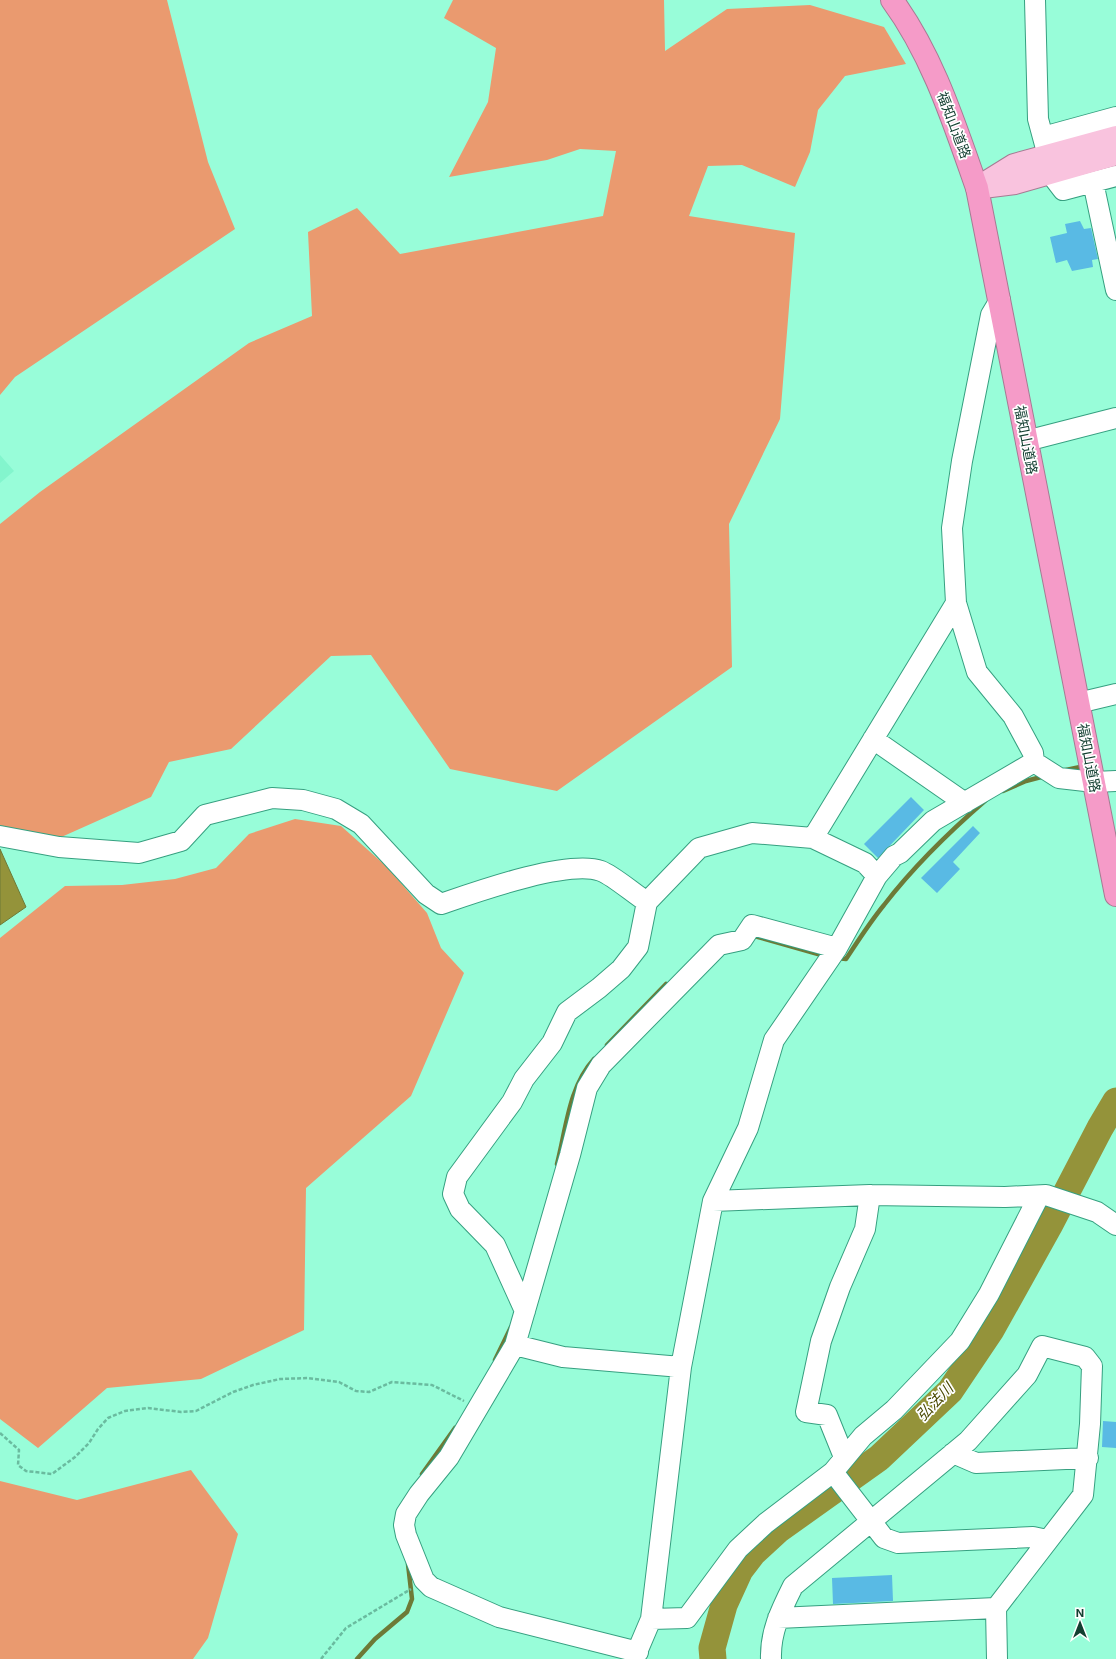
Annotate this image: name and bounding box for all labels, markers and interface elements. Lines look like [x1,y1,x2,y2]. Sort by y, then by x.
street label: 福知山道路 [934,89,975,161]
street label: 福知山道路 [1011,404,1042,476]
street label: 福知山道路 [1074,722,1105,794]
water label: 弘法川 [912,1377,958,1424]
north arrow [1060,1603,1100,1643]
text: N [1076,1606,1084,1620]

